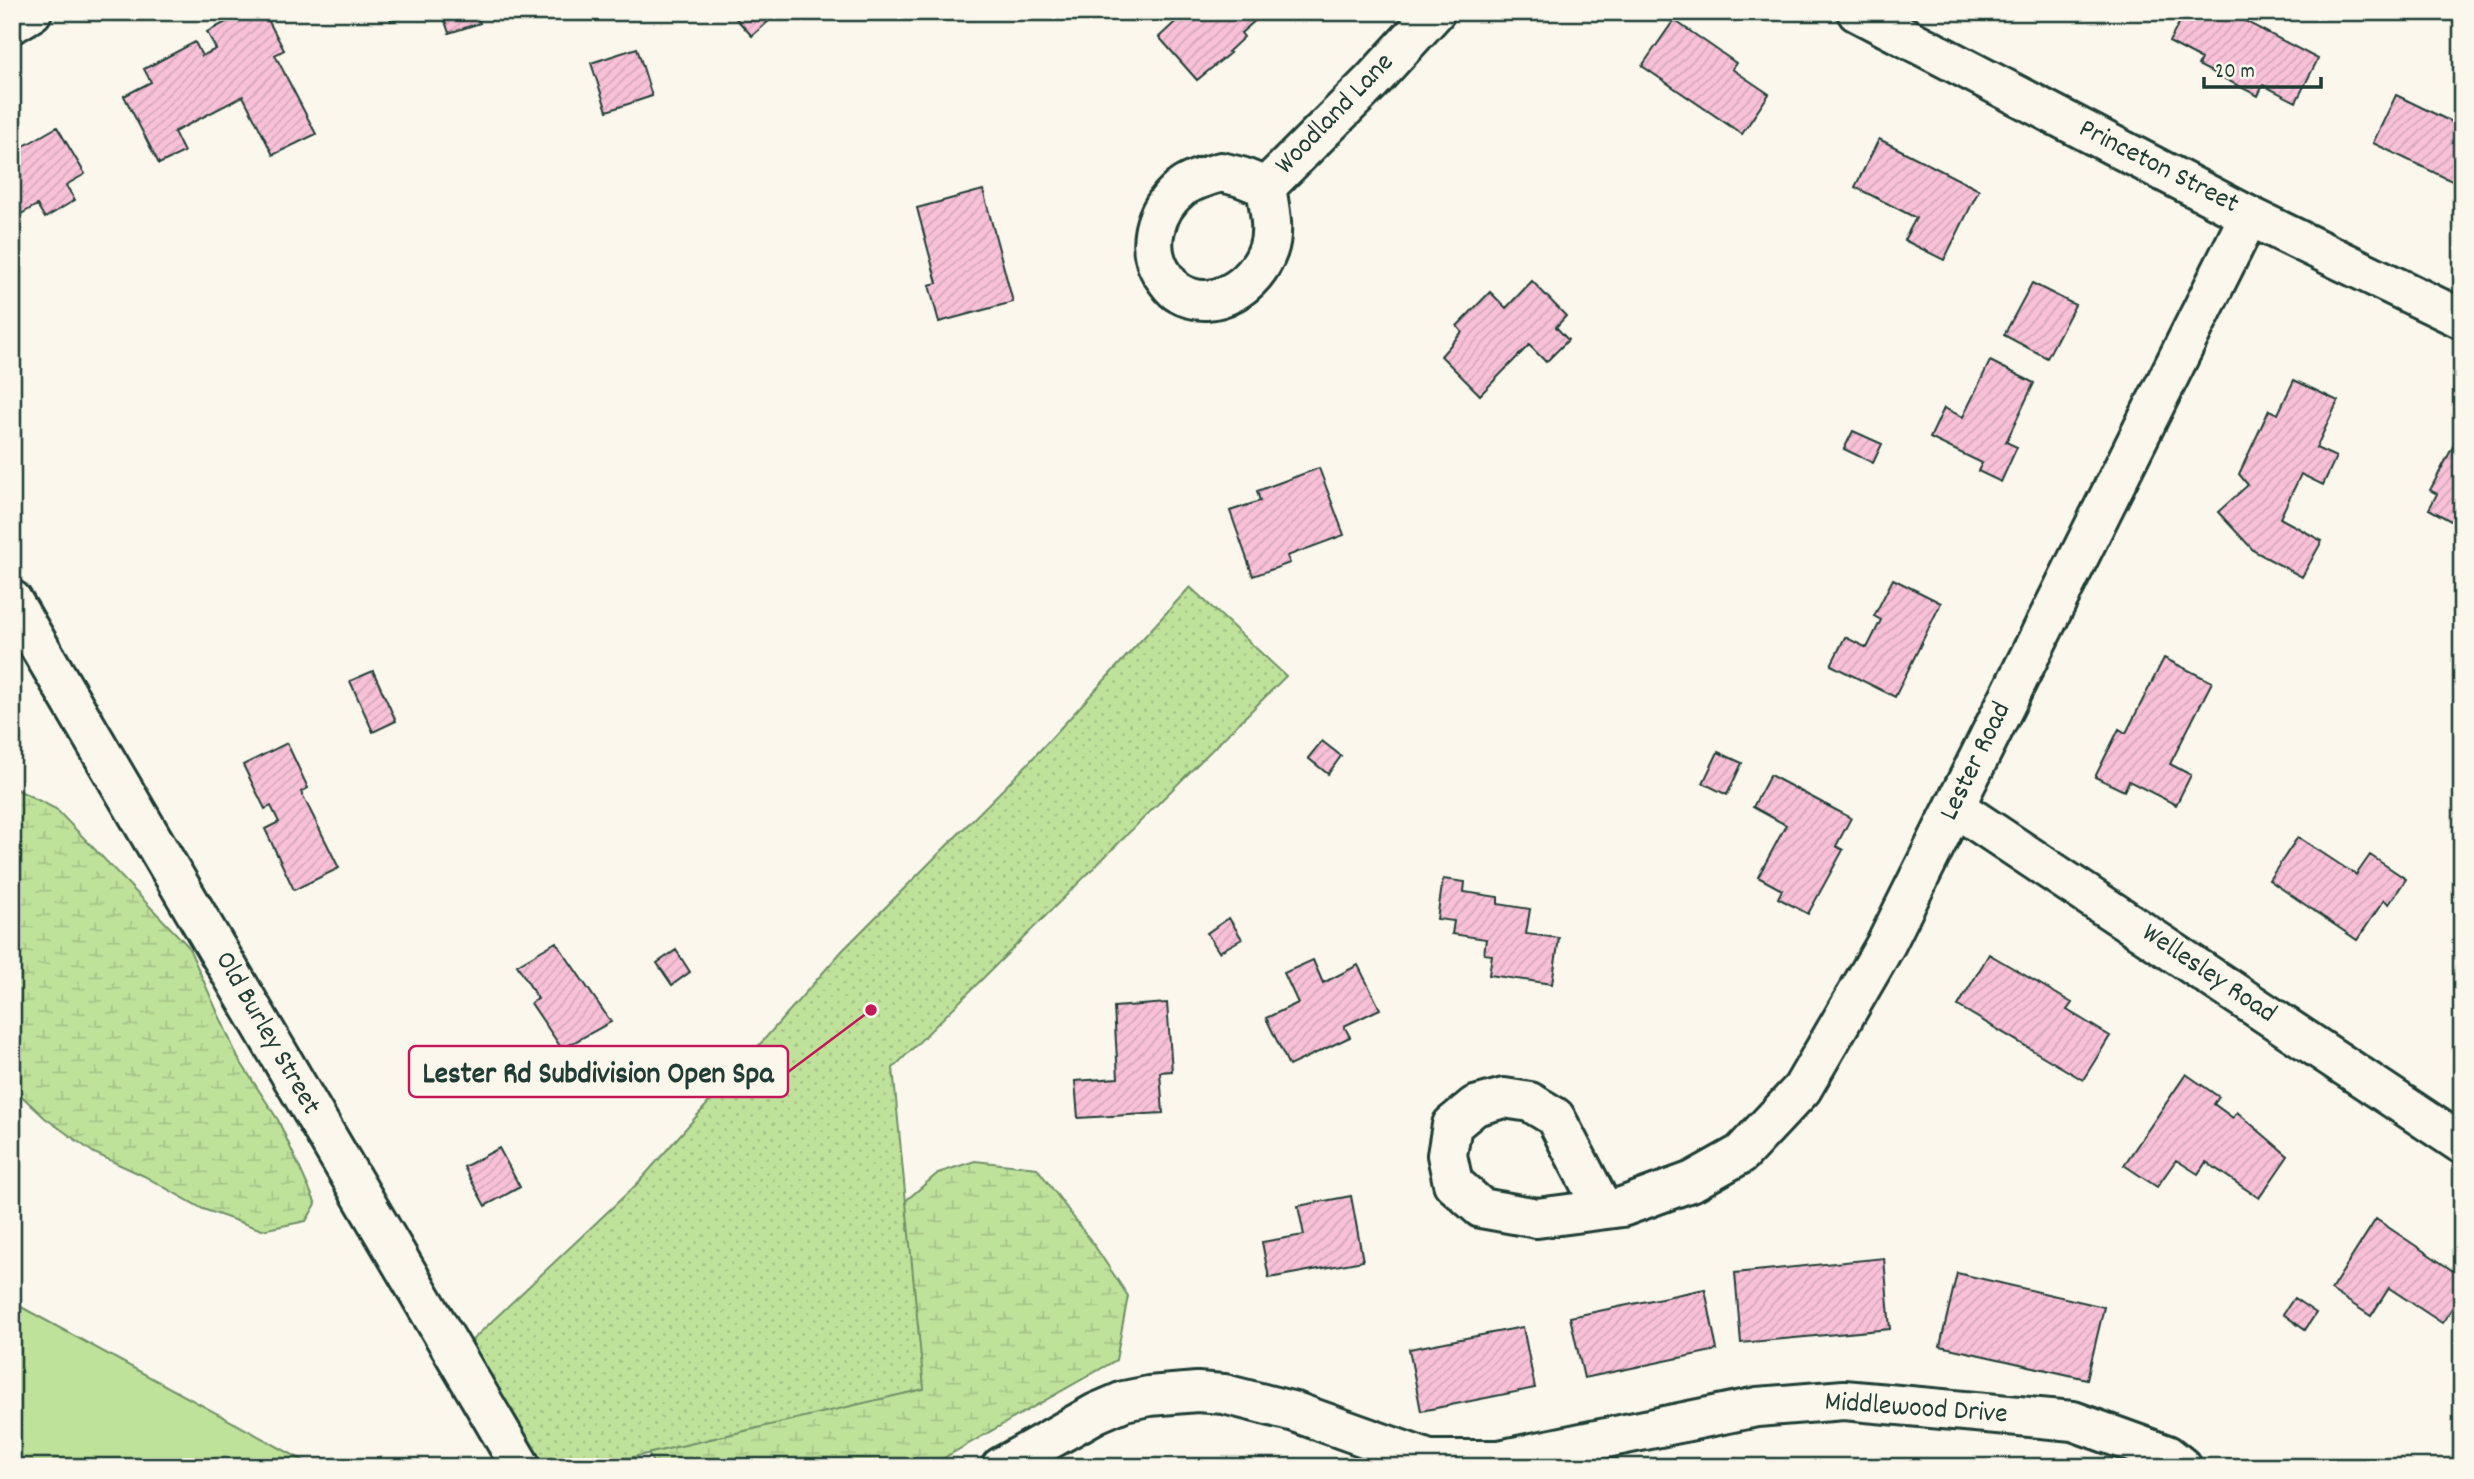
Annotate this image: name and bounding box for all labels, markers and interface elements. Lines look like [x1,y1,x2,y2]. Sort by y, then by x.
street label: Woodland Lane [1267,45,1405,185]
scale bar [2204,46,2322,90]
text: 20 m [2215,58,2255,88]
street label: Princeton Street [2071,110,2245,226]
street label: Lester Road [1931,696,2023,828]
street label: Wellesley Road [2133,915,2283,1035]
street label: Old Burley Street [203,945,329,1123]
callout: Lester Rd Subdivision Open Spa [409,1046,788,1097]
text: Lester Rd Subdivision Open Spa [423,1055,774,1098]
street label: Middlewood Drive [1823,1384,2009,1436]

